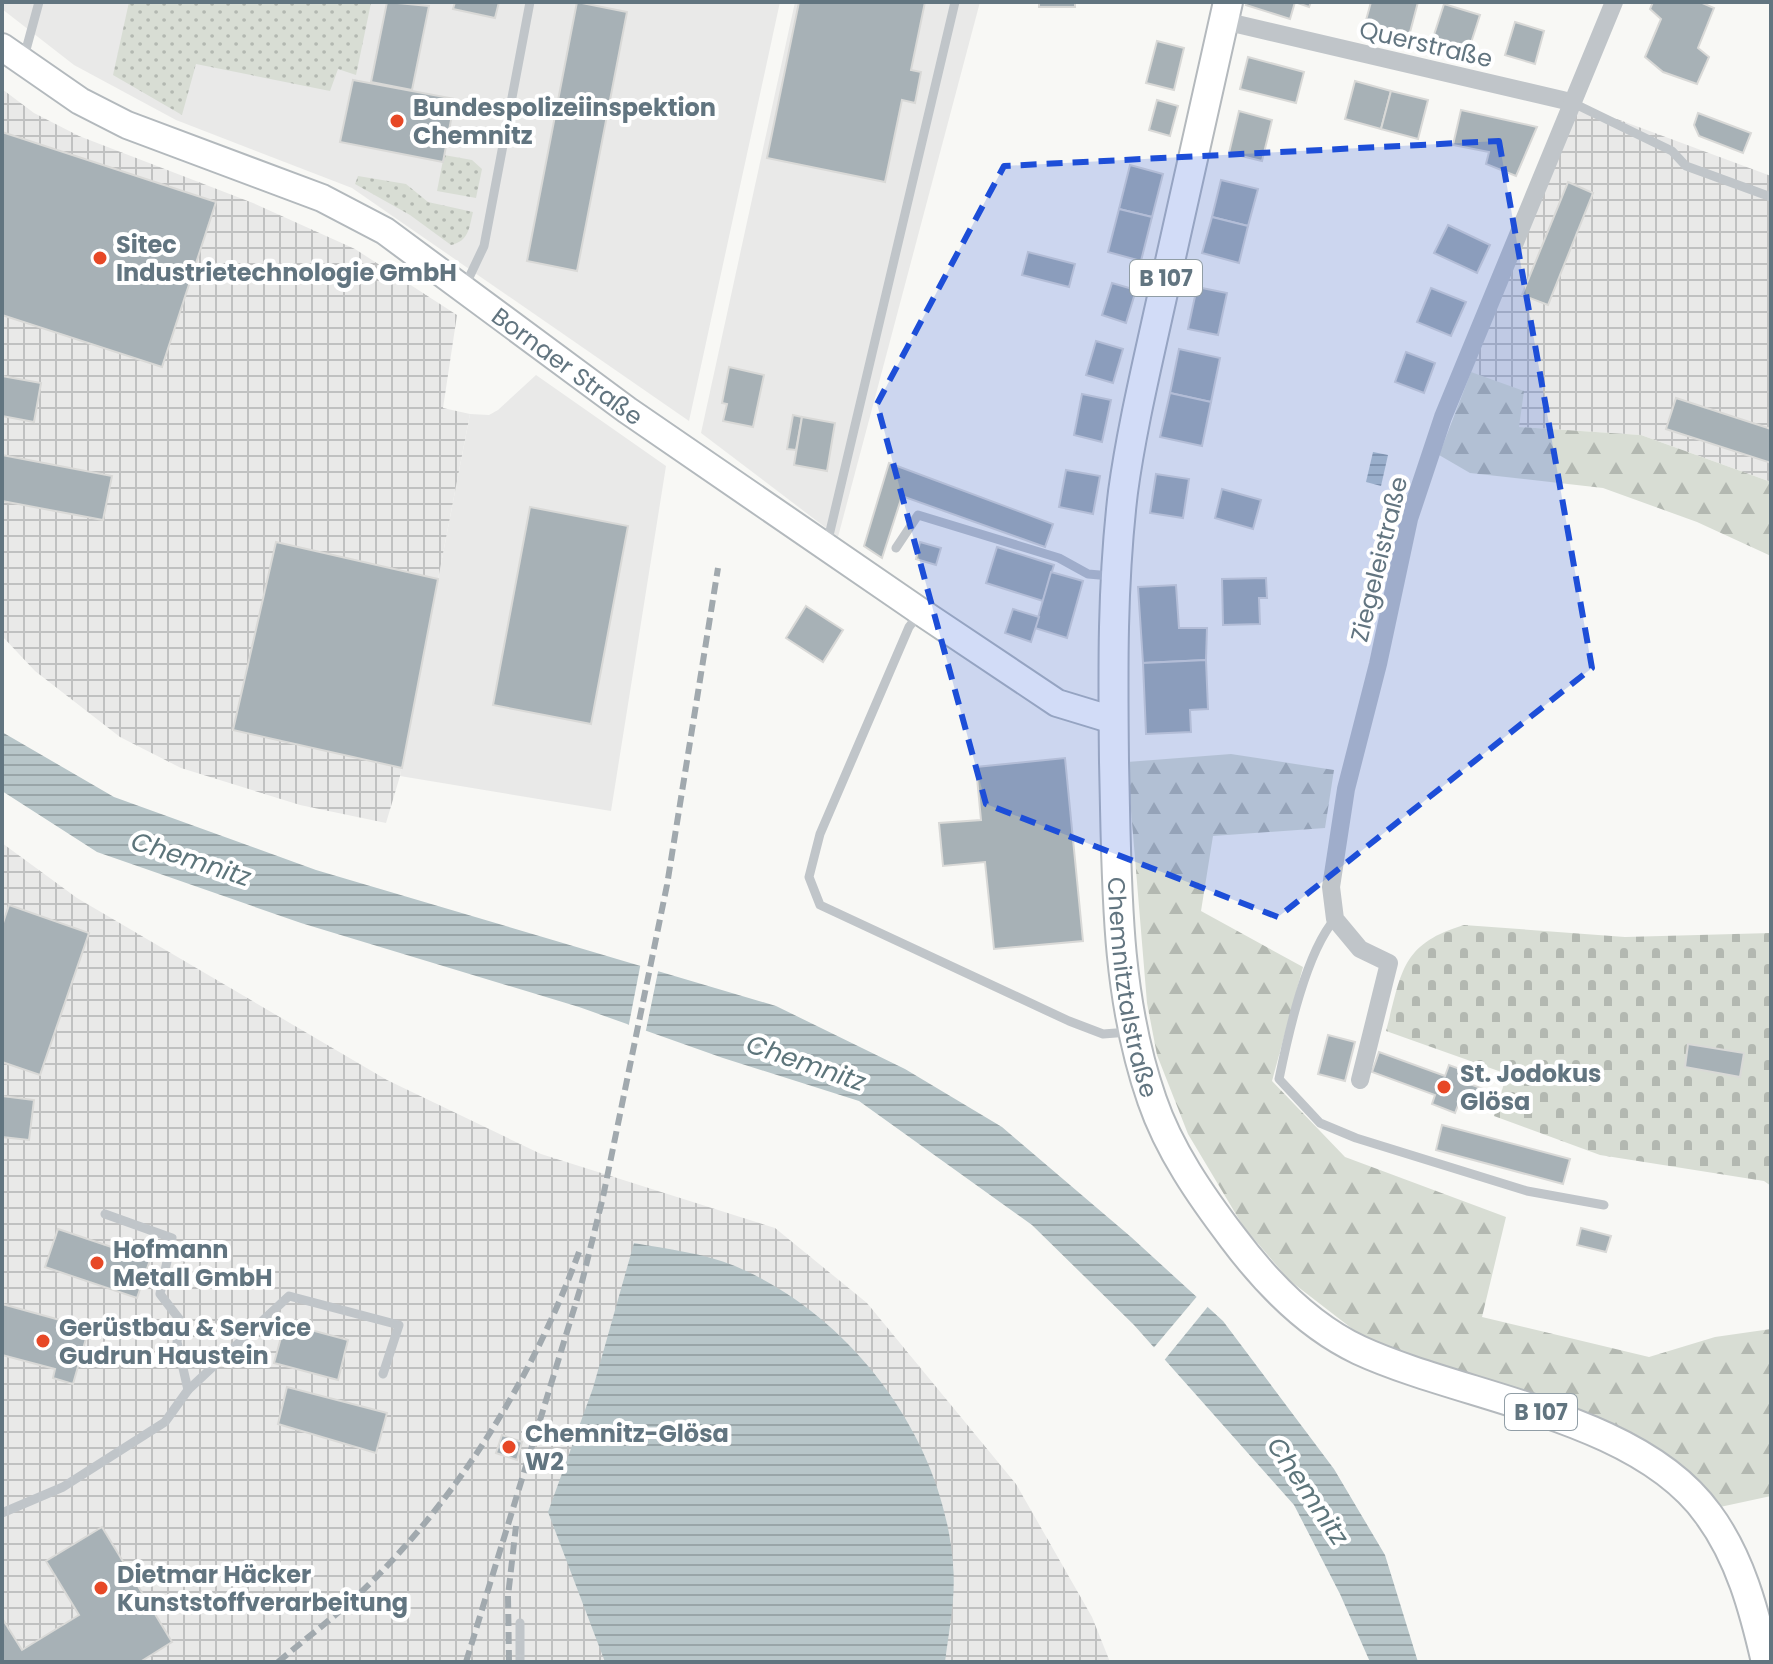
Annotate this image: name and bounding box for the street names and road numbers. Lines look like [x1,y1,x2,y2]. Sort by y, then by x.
street label: Querstraße [1356,13,1496,75]
road number: B 107 [1130,260,1202,296]
street label: Bornaer Straße [485,299,650,433]
street label: Ziegeleistraße [1343,473,1415,645]
street label: Chemnitztalstraße [1100,876,1166,1102]
road number: B 107 [1505,1394,1577,1430]

